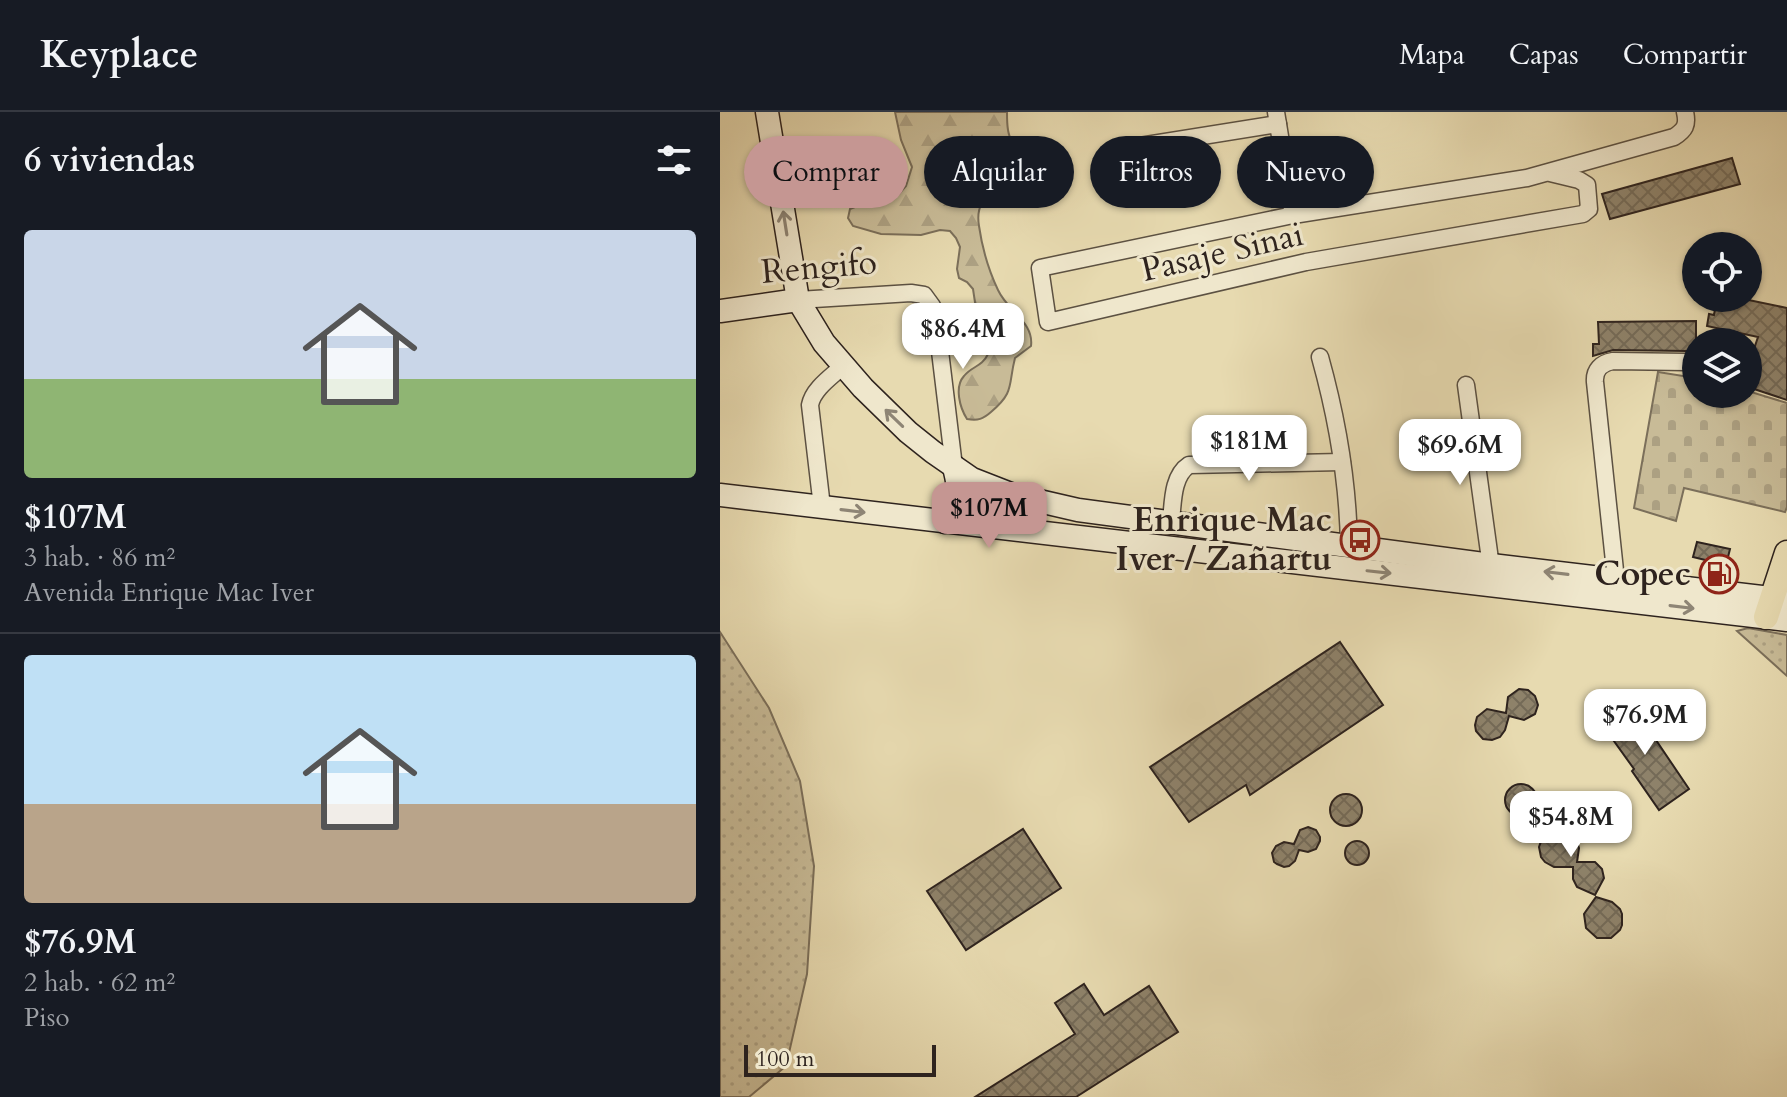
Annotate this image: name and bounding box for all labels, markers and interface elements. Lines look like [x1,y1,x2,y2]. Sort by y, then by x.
text: Keyplace [40,29,198,81]
text: Mapa [1399,36,1465,74]
text: Capas [1509,36,1579,74]
text: Compartir [1623,36,1747,74]
chip: Comprar [744,136,908,208]
chip: Alquilar [924,136,1074,208]
chip: Filtros [1090,136,1221,208]
chip: Nuevo [1237,136,1374,208]
text: 6 viviendas [24,137,195,183]
icon: filters [652,138,696,182]
one-way arrow [777,211,792,236]
street label: Pasaje Sinai [1136,211,1308,293]
map controls [1682,232,1762,408]
button: locate [1682,232,1762,312]
street label: Rengifo [759,239,879,295]
icon: home [288,282,432,426]
pin: $86.4M [898,303,1028,371]
text: $86.4M [920,311,1006,346]
button: layers [1682,328,1762,408]
one-way arrow [884,409,904,427]
pin: $181M [1193,415,1305,483]
pin: $69.6M [1395,419,1525,487]
text: $181M [1210,423,1288,458]
text: $69.6M [1417,427,1503,462]
pin: $107M [933,482,1045,550]
text: $107M [950,490,1028,525]
text: $107M [24,494,127,540]
place label: Enrique Mac Iver / Zañartu [1116,497,1332,582]
one-way arrow [840,504,865,519]
bus stop icon: Enrique Mac Iver / Zañartu [1339,519,1381,561]
text: 3 hab. · 86 m² [24,540,175,575]
place label: Copec [1594,551,1691,597]
fuel station icon: Copec [1698,553,1740,595]
one-way arrow [1365,565,1392,580]
one-way arrow [1544,565,1569,580]
text: Avenida Enrique Mac Iver [24,575,314,610]
one-way arrow [1668,600,1694,615]
pin: $76.9M [1580,689,1710,757]
text: $76.9M [1602,697,1688,732]
icon: home [288,707,432,851]
pin: $54.8M [1506,791,1636,859]
text: $54.8M [1528,799,1614,834]
text: $76.9M [24,919,137,965]
text: 2 hab. · 62 m² [24,965,175,1000]
text: Piso [24,1000,69,1035]
scale bar [744,1041,936,1077]
text: 100 m [756,1044,814,1074]

